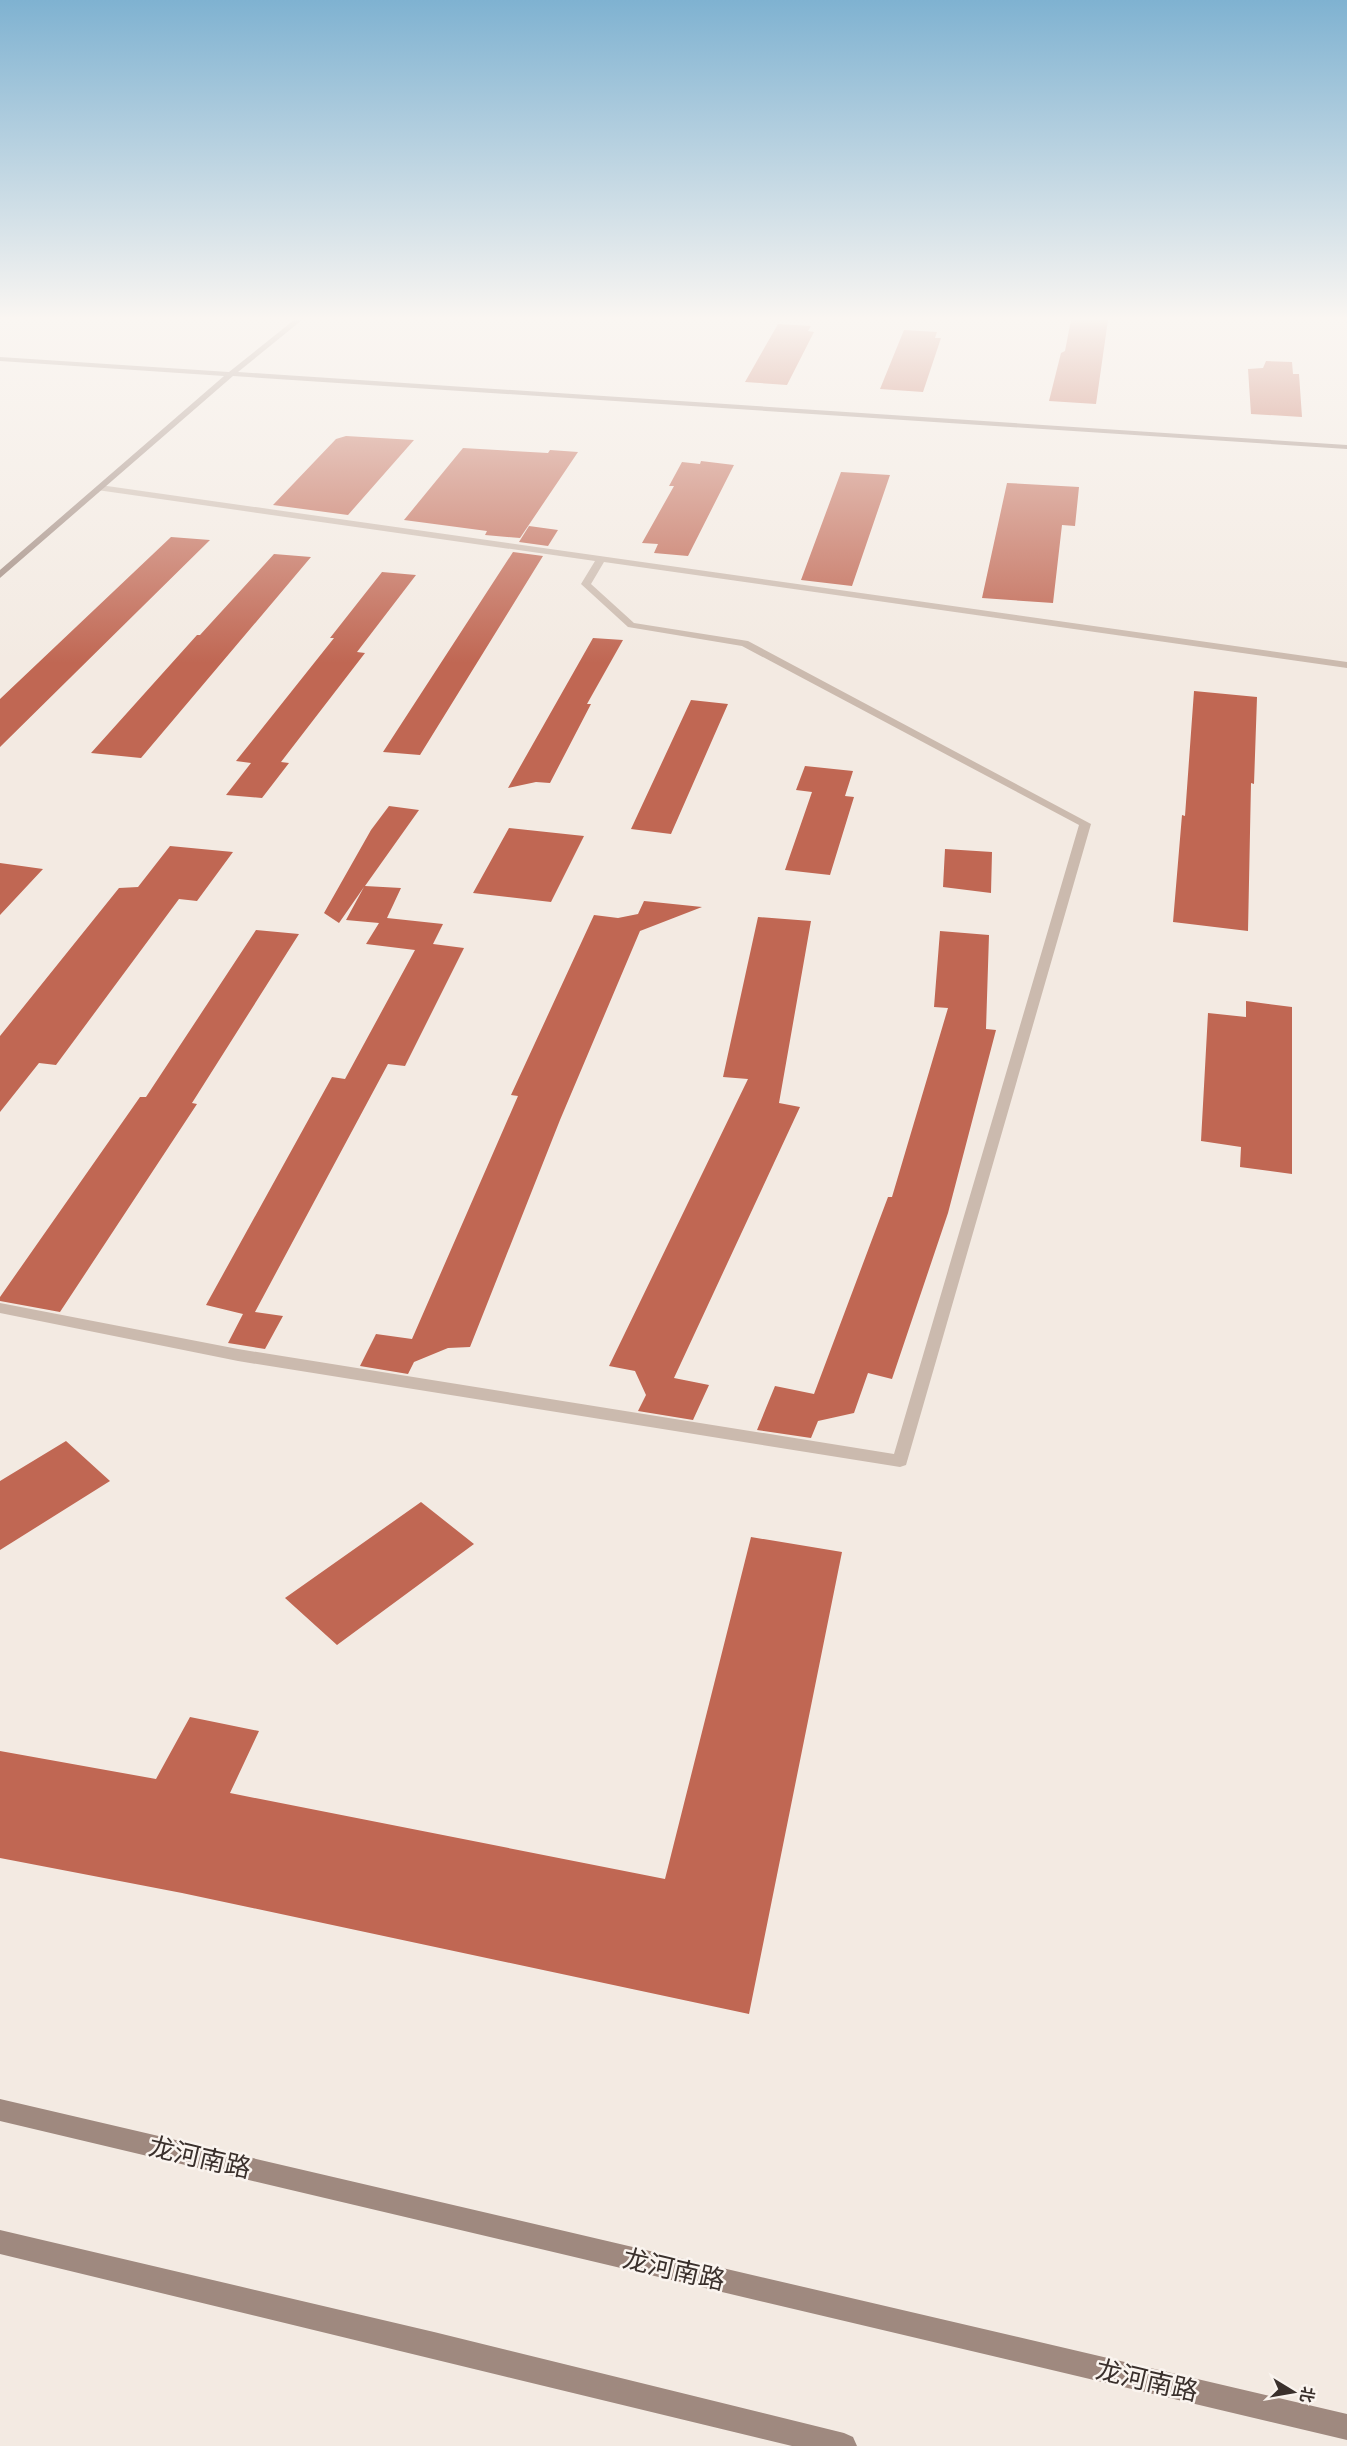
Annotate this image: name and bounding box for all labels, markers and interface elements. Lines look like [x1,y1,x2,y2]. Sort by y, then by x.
street label: 龙河南路 [146,2130,254,2184]
street label: 龙河南路 [620,2242,728,2296]
street label: 龙河南路 [1093,2353,1201,2407]
north arrow [1263,2362,1323,2422]
text: 北 [1296,2385,1319,2405]

